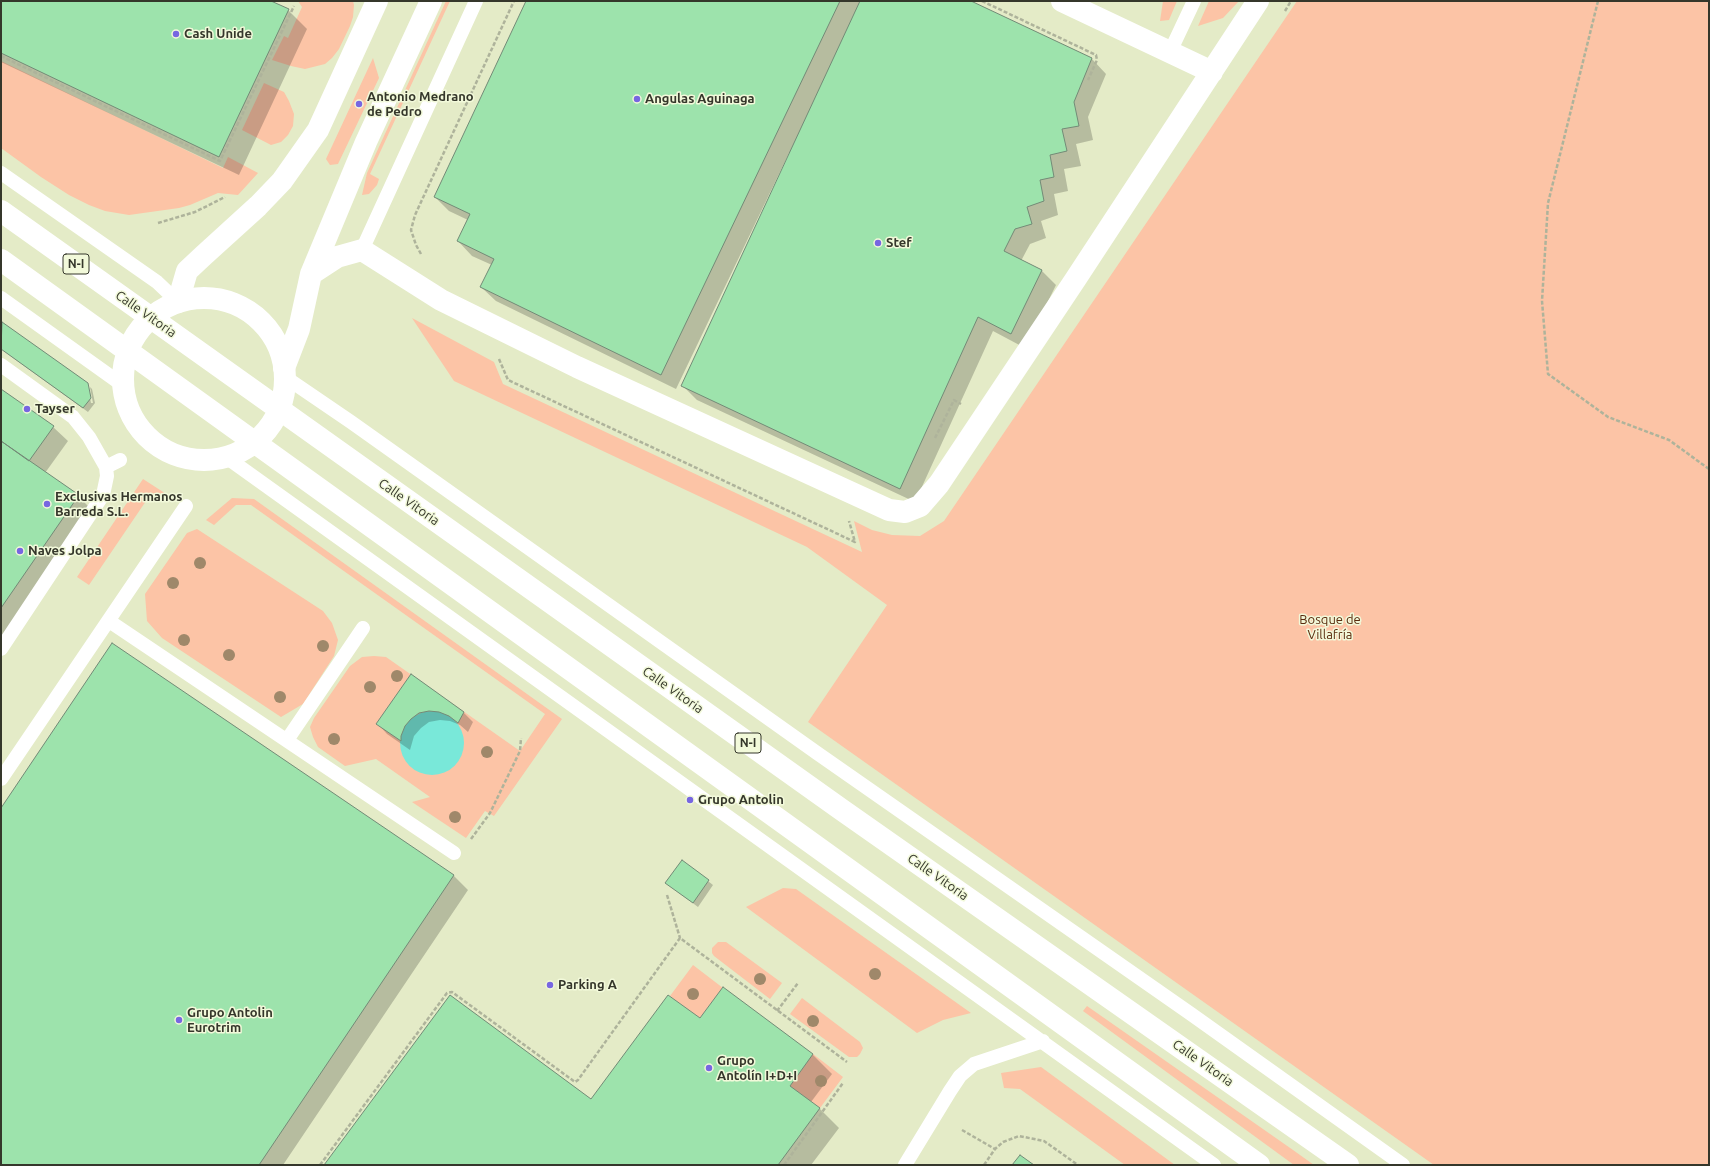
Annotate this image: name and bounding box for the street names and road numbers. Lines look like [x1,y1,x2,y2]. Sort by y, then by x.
road number: N-I [63,254,89,274]
street label: Calle Vitoria [112,287,180,341]
street label: Calle Vitoria [375,475,443,529]
street label: Calle Vitoria [639,663,707,717]
road number: N-I [735,733,761,753]
street label: Calle Vitoria [904,850,972,904]
street label: Calle Vitoria [1169,1036,1237,1090]

